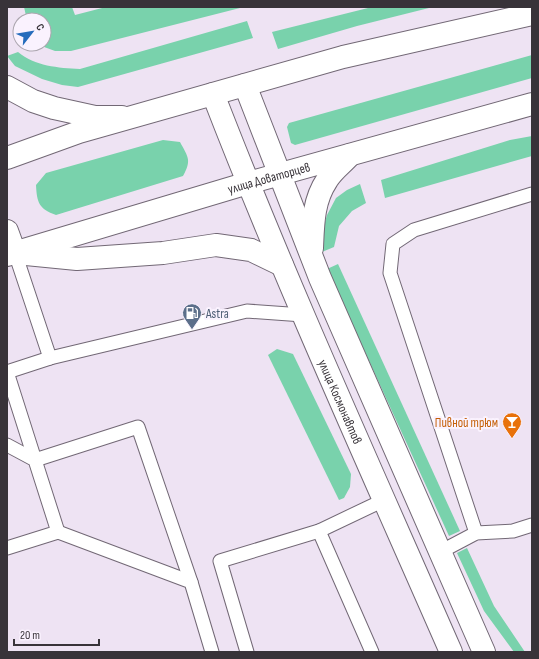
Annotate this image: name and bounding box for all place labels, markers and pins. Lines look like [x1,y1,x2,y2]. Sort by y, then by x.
fuel station icon: Astra [181,302,203,330]
place label: Astra [205,306,229,322]
bar icon: Пивной трюм [501,411,523,439]
place label: Пивной трюм [435,415,498,431]

